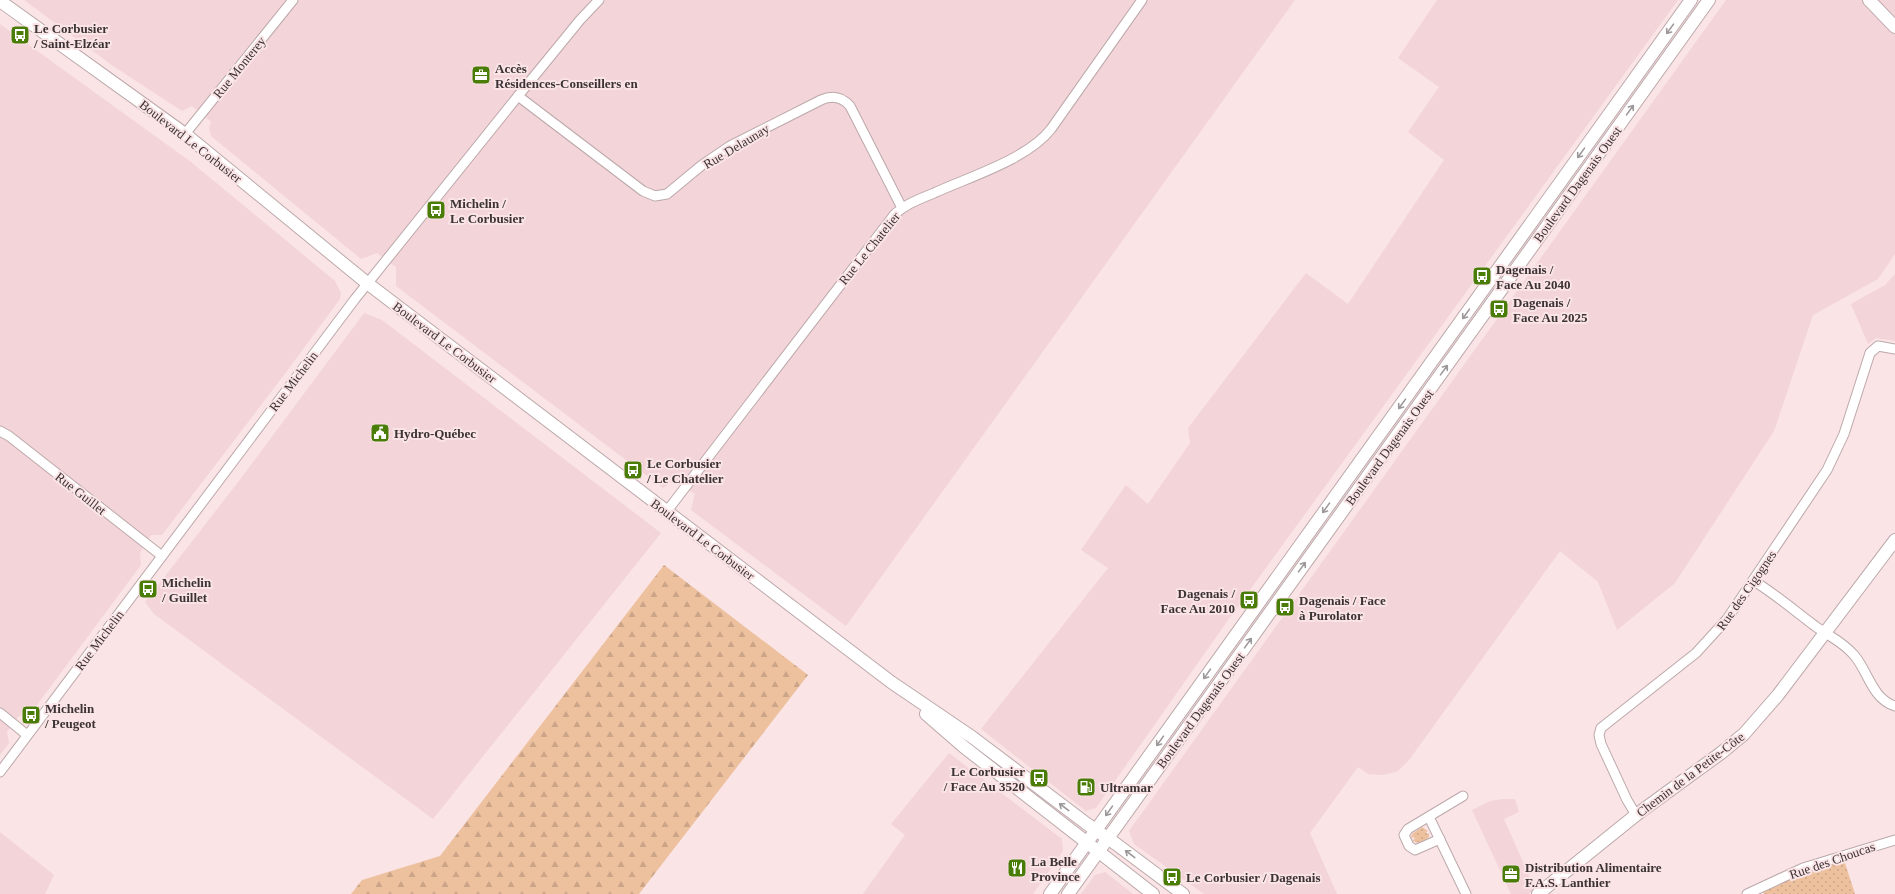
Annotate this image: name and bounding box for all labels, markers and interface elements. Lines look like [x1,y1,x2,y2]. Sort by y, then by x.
place label: Le Corbusier / Saint-Elzéar [33,21,110,51]
bus stop icon: Le Corbusier / Saint-Elzéar [9,24,31,46]
one-way arrow [1666,24,1674,35]
street label: Rue Monterey [210,33,269,101]
place label: Accès Résidences-Conseillers en [495,61,638,91]
office icon: Accès Résidences-Conseillers en [470,64,492,86]
street label: Boulevard Le Corbusier [137,97,245,186]
one-way arrow [1626,104,1635,115]
street label: Rue Delaunay [701,121,772,172]
street label: Boulevard Dagenais Ouest [1530,123,1625,245]
one-way arrow [1577,148,1585,159]
place label: Michelin / Le Corbusier [450,196,524,226]
bus stop icon: Michelin / Le Corbusier [425,199,447,221]
street label: Rue Le Chatelier [836,209,904,288]
place label: Dagenais / Face Au 2040 [1496,262,1570,292]
bus stop icon: Dagenais / Face Au 2040 [1471,265,1493,287]
place label: Dagenais / Face Au 2025 [1513,295,1588,325]
bus stop icon: Dagenais / Face Au 2025 [1488,298,1510,320]
street label: Boulevard Le Corbusier [390,299,500,387]
one-way arrow [1462,308,1470,319]
street label: Rue Michelin [266,348,321,414]
one-way arrow [1440,365,1448,376]
street label: Boulevard Dagenais Ouest [1342,386,1437,508]
one-way arrow [1398,398,1406,409]
public building icon: Hydro-Québec [369,422,391,444]
place label: Hydro-Québec [394,426,476,441]
place label: Le Corbusier / Le Chatelier [646,456,724,486]
bus stop icon: Le Corbusier / Le Chatelier [622,459,644,481]
street label: Rue Guillet [52,469,109,518]
street label: Boulevard Le Corbusier [648,496,758,584]
one-way arrow [1322,503,1330,514]
street label: Rue des Cigognes [1713,548,1779,633]
one-way arrow [1298,562,1307,573]
place label: Michelin / Guillet [161,575,212,605]
bus stop icon: Michelin / Guillet [137,578,159,600]
place label: Dagenais / Face Au 2010 [1161,586,1235,616]
bus stop icon: Dagenais / Face Au 2010 [1238,589,1260,611]
place label: Dagenais / Face à Purolator [1299,593,1386,623]
bus stop icon: Dagenais / Face à Purolator [1274,596,1296,618]
street label: Rue Michelin [72,607,127,673]
one-way arrow [1244,637,1252,648]
street label: Boulevard Dagenais Ouest [1153,649,1248,771]
one-way arrow [1203,669,1211,680]
place label: Michelin / Peugeot [44,701,97,731]
bus stop icon: Michelin / Peugeot [20,704,42,726]
street label: Chemin de la Petite-Côte [1633,729,1747,820]
one-way arrow [1156,735,1164,746]
place label: Le Corbusier / Face Au 3520 [943,764,1025,794]
bus stop icon: Le Corbusier / Face Au 3520 [1028,767,1050,789]
fuel station icon: Ultramar [1075,776,1097,798]
place label: Ultramar [1100,780,1153,795]
one-way arrow [1059,803,1070,811]
one-way arrow [1105,805,1113,816]
street label: Rue des Choucas [1787,839,1877,882]
one-way arrow [1124,850,1135,858]
place label: La Belle Province [1031,854,1080,884]
restaurant icon: La Belle Province [1006,857,1028,879]
place label: Distribution Alimentaire F.A.S. Lanthier [1525,860,1662,890]
office icon: Distribution Alimentaire F.A.S. Lanthier [1500,863,1522,885]
bus stop icon: Le Corbusier / Dagenais [1161,866,1183,888]
place label: Le Corbusier / Dagenais [1186,870,1320,885]

